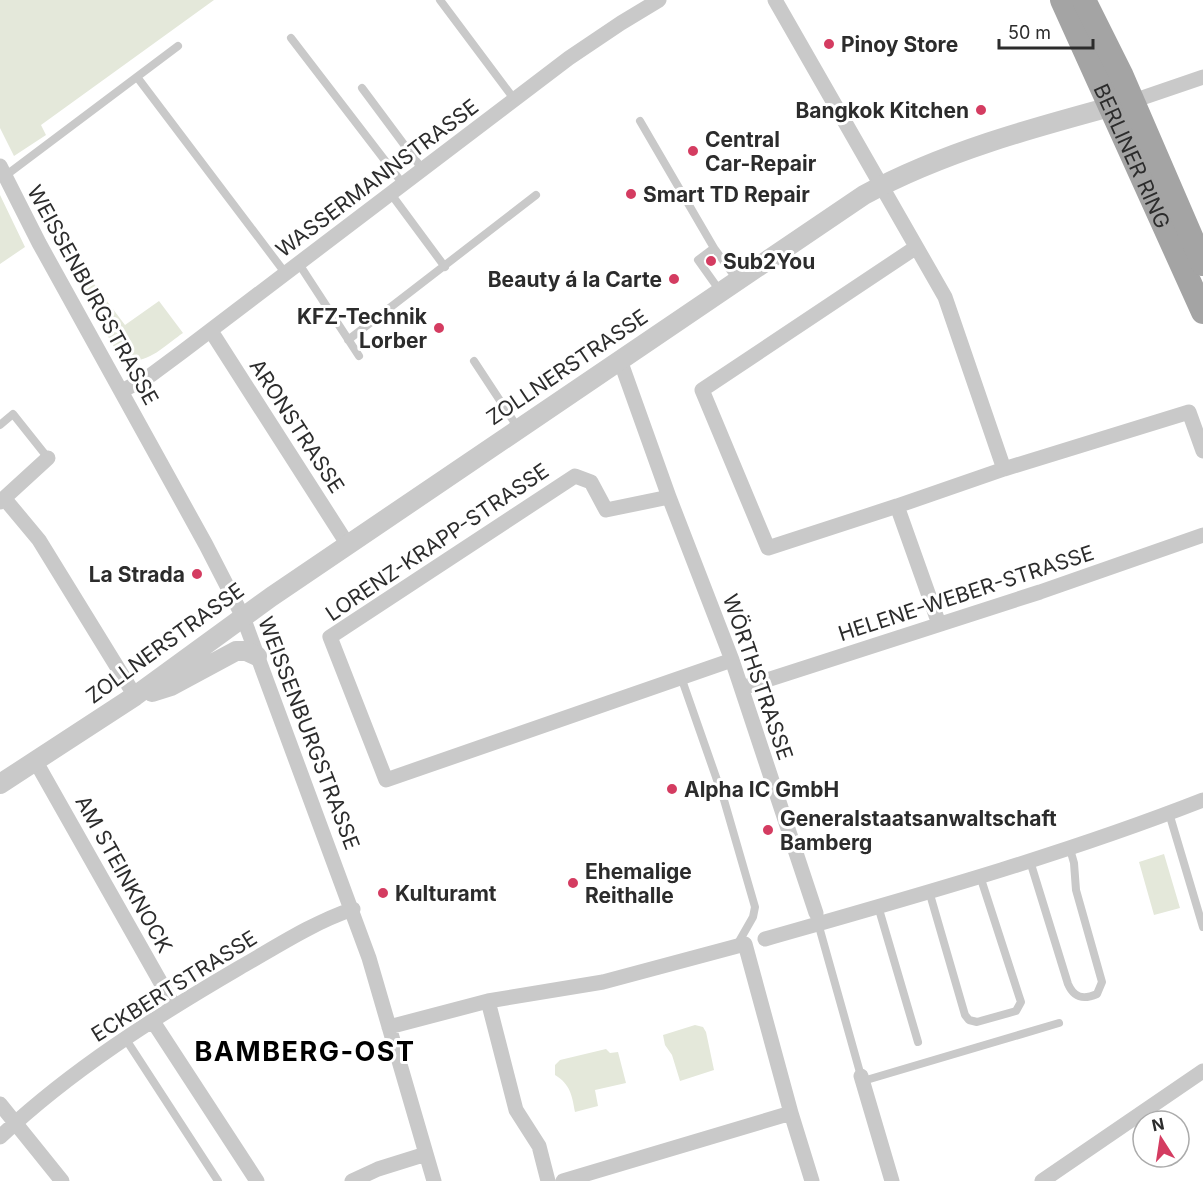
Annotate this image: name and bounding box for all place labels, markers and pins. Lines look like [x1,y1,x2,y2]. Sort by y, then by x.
place label: Pinoy Store [841,32,958,57]
marker: Pinoy Store [822,37,836,51]
place label: Bangkok Kitchen [795,98,969,123]
marker: Bangkok Kitchen [974,103,988,117]
place label: Central Car-Repair [705,127,817,176]
marker: Central Car-Repair [686,144,700,158]
place label: Smart TD Repair [643,182,810,207]
marker: Smart TD Repair [624,187,638,201]
place label: Sub2You [723,249,815,274]
marker: Sub2You [704,254,718,268]
place label: Beauty á la Carte [488,267,662,292]
marker: Beauty á la Carte [667,272,681,286]
place label: KFZ-Technik Lorber [297,304,428,353]
marker: KFZ-Technik Lorber [432,321,446,335]
place label: La Strada [89,562,185,587]
marker: La Strada [190,567,204,581]
place label: Alpha IC GmbH [684,777,839,802]
marker: Alpha IC GmbH [665,782,679,796]
place label: Generalstaatsanwaltschaft Bamberg [780,806,1057,855]
marker: Generalstaatsanwaltschaft Bamberg [761,823,775,837]
place label: Ehemalige Reithalle [585,859,692,908]
marker: Ehemalige Reithalle [566,876,580,890]
place label: Kulturamt [395,881,497,906]
marker: Kulturamt [376,886,390,900]

